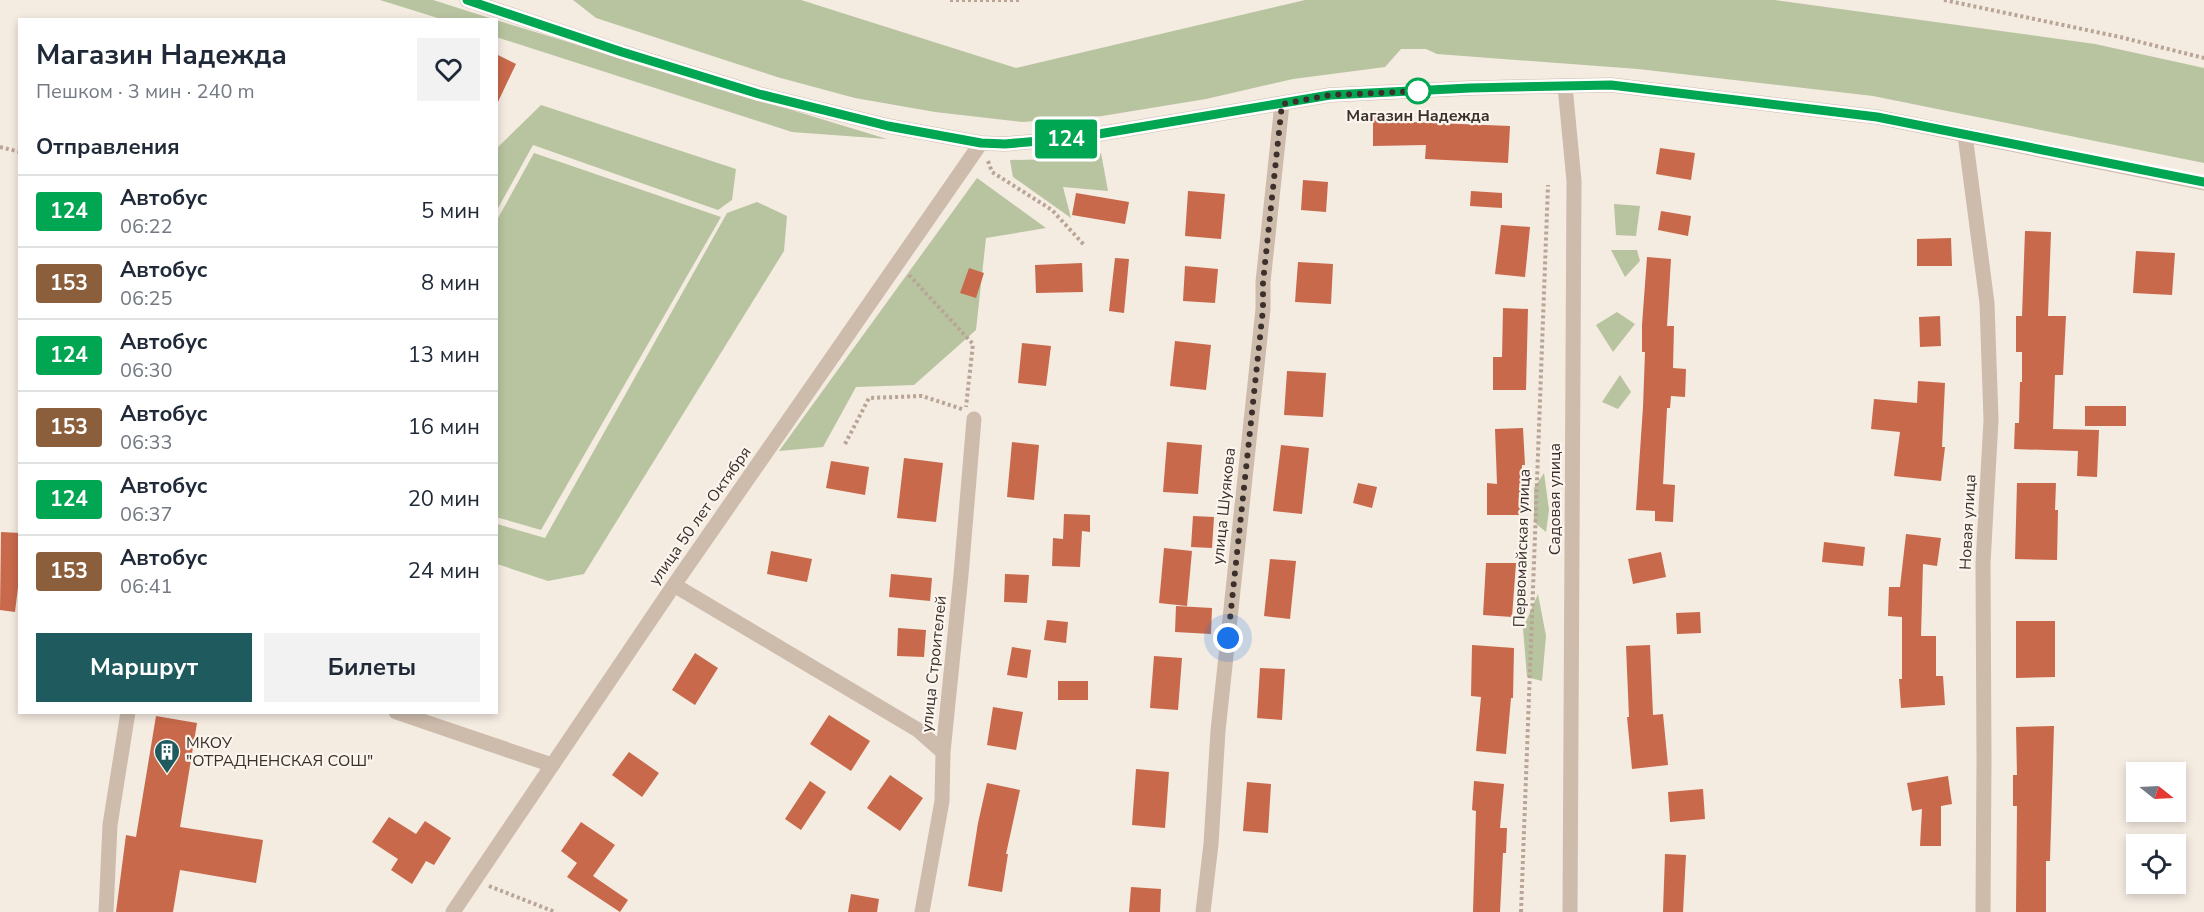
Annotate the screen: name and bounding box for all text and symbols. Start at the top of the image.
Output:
text: Магазин Надежда [36,36,287,74]
button: heart [417,38,480,101]
text: Пешком · 3 мин · 240 m [36,78,255,105]
marker: Магазин Надежда [1405,78,1431,104]
place label: Магазин Надежда [1346,105,1490,127]
line badge: 124 [1032,120,1100,158]
text: 124 [1047,125,1085,153]
text: Отправления [36,132,180,162]
text: Автобус [120,183,208,213]
text: 5 мин [421,196,480,226]
text: 124 [50,197,88,225]
text: 06:22 [120,213,173,240]
text: Автобус [120,255,208,285]
text: 8 мин [421,268,480,298]
text: 153 [50,269,88,297]
text: 06:25 [120,285,173,312]
text: Автобус [120,327,208,357]
text: 13 мин [408,340,480,370]
text: 124 [50,341,88,369]
text: 06:30 [120,357,173,384]
text: Автобус [120,399,208,429]
text: 16 мин [408,412,480,442]
text: 153 [50,413,88,441]
text: 06:33 [120,429,173,456]
street label: улица 50 лет Октября [644,442,756,590]
street label: Садовая улица [1544,443,1566,555]
street label: улица Шуякова [1207,446,1241,566]
street label: Первомайская улица [1508,468,1536,628]
text: Автобус [120,471,208,501]
street label: Новая улица [1955,474,1981,570]
text: 20 мин [408,484,480,514]
text: 124 [50,485,88,513]
text: 06:37 [120,501,173,528]
text: Автобус [120,543,208,573]
text: 24 мин [408,556,480,586]
text: 153 [50,557,88,585]
text: 06:41 [120,573,173,600]
street label: улица Строителей [916,595,952,733]
your location [1213,623,1243,653]
button: Маршрут [36,633,252,702]
button: Билеты [264,633,480,702]
place label: МКОУ "ОТРАДНЕНСКАЯ СОШ" [186,732,373,772]
building icon: МКОУ "ОТРАДНЕНСКАЯ СОШ" [152,737,182,775]
north arrow [2126,762,2186,822]
map controls [2126,762,2186,894]
button: locate [2126,834,2186,894]

